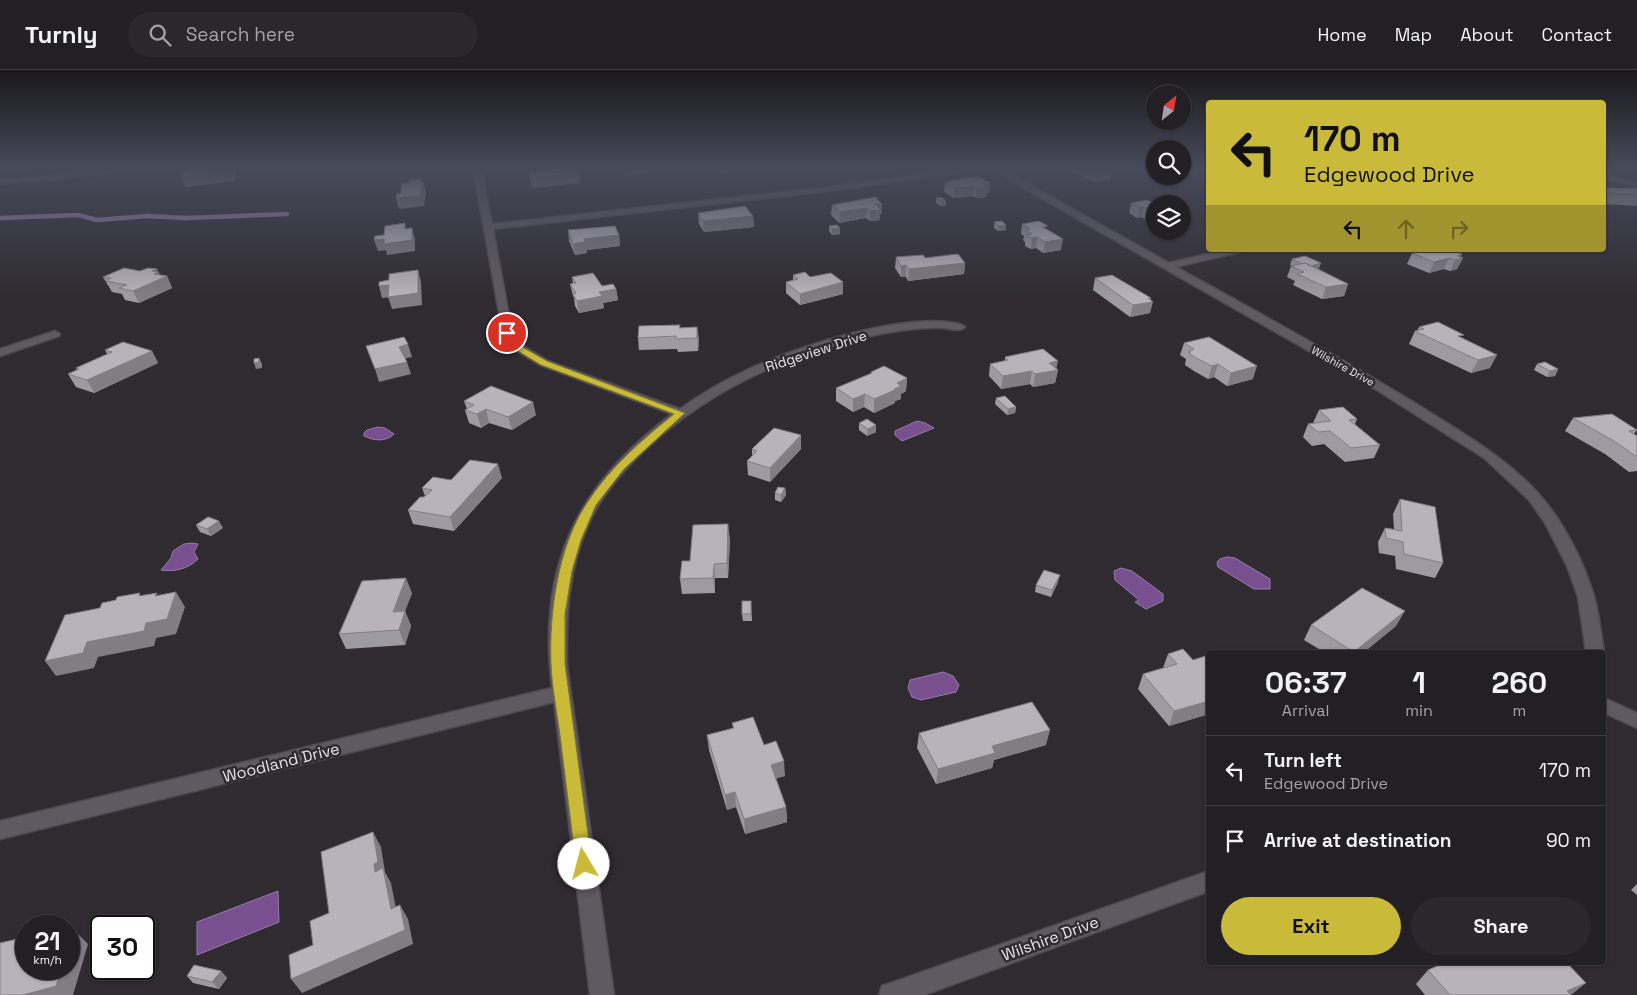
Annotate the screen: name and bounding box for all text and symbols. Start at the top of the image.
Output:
search box [128,12,478,57]
text: Turnly [25,19,98,50]
icon: search [146,21,174,49]
text: Search here [186,22,295,47]
text: Home [1318,23,1367,46]
text: Map [1395,23,1432,46]
text: About [1460,23,1514,46]
text: Contact [1542,23,1612,46]
north arrow [1146,85,1191,130]
map controls [1146,85,1191,240]
text: 170 m [1304,117,1401,161]
icon: left [1221,120,1286,185]
button: search [1146,140,1191,185]
text: Edgewood Drive [1304,160,1475,188]
button: layers [1146,195,1191,240]
icon: left [1339,215,1367,243]
icon: ahead [1392,215,1420,243]
icon: right [1445,215,1473,243]
pin [486,312,528,354]
icon: arrive [493,319,521,347]
street label: Ridgeview Drive [763,326,869,376]
street label: Wilshire Drive [1309,343,1377,389]
text: 06:37 [1265,663,1347,702]
text: 1 [1412,663,1426,702]
text: 260 [1491,663,1547,702]
text: Arrival [1282,700,1329,721]
text: min [1405,700,1433,721]
text: m [1512,700,1526,721]
street label: Woodland Drive [221,738,342,787]
text: Turn left [1264,748,1342,773]
icon: left [1221,757,1249,785]
text: 170 m [1539,758,1591,783]
text: Edgewood Drive [1264,773,1388,794]
icon: arrive [1221,827,1249,855]
text: Arrive at destination [1264,828,1452,853]
text: 90 m [1546,828,1591,853]
position arrow [557,837,609,889]
button: Exit [1221,897,1401,955]
button: Share [1411,897,1591,955]
street label: Wilshire Drive [999,911,1102,966]
speed limit sign: 30 [90,915,155,980]
text: 21 [34,925,61,957]
text: km/h [33,952,62,968]

